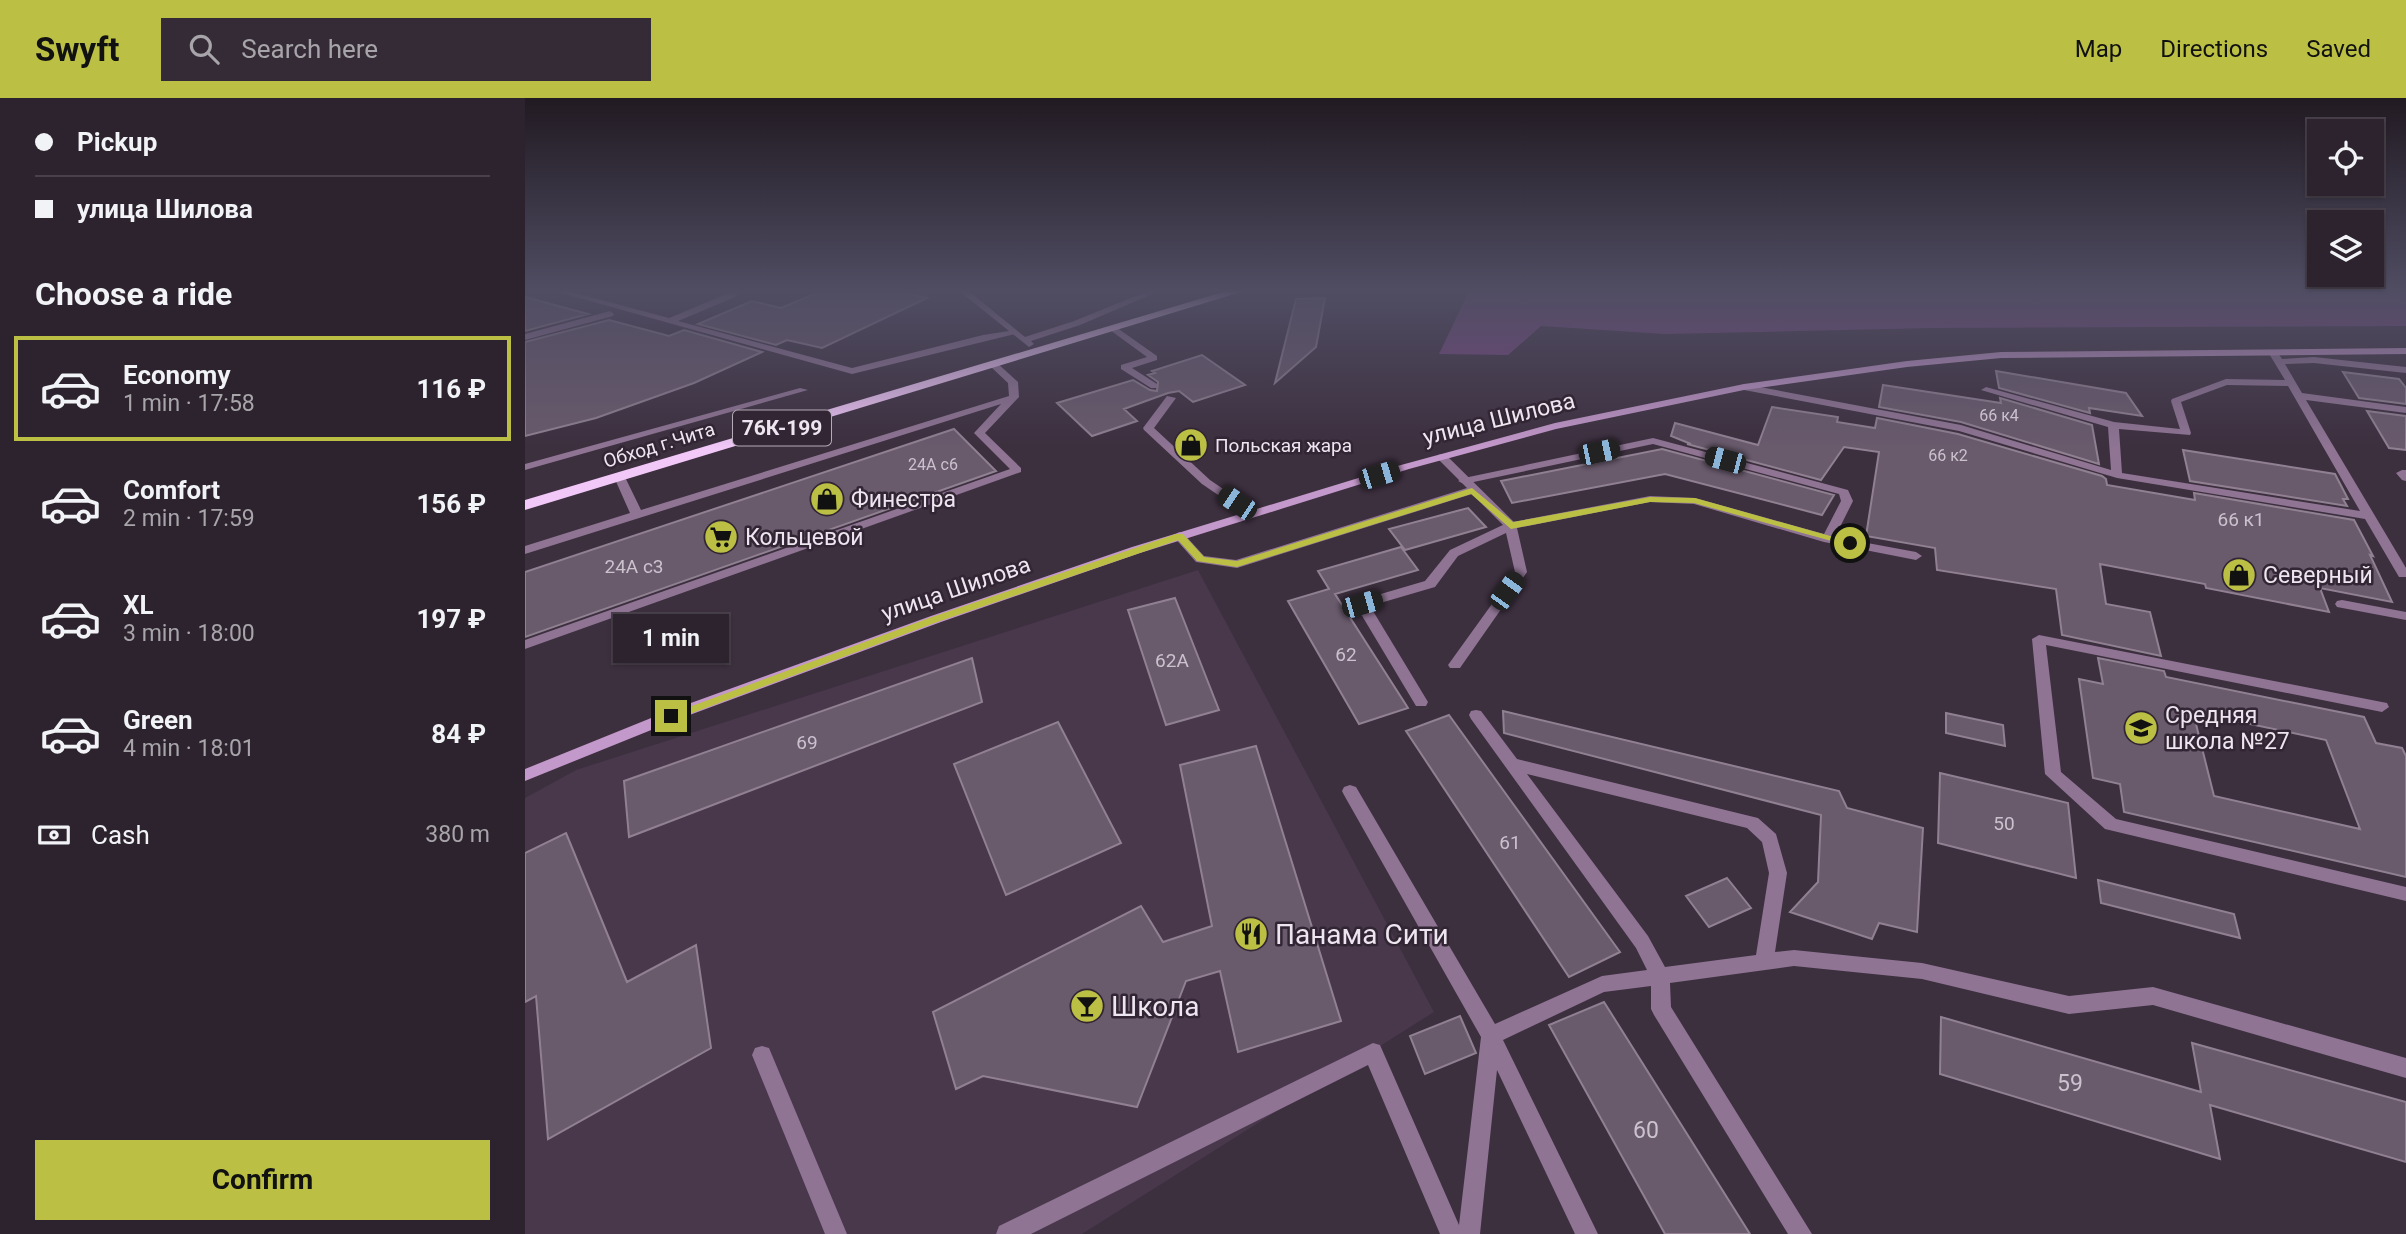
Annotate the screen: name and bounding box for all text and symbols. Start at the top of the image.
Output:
search box [161,18,651,81]
text: Swyft [35,30,119,69]
icon: search [185,30,223,68]
text: Search here [241,34,378,64]
text: Map [2075,35,2122,63]
text: Directions [2160,35,2268,63]
text: Saved [2306,35,2371,63]
map controls [2307,119,2384,287]
button: locate [2307,119,2384,196]
text: Pickup [77,127,157,157]
text: улица Шилова [77,194,253,224]
button: layers [2307,210,2384,287]
text: Choose a ride [35,275,232,313]
icon: car [39,357,102,420]
text: Economy [123,360,230,390]
text: 116 ₽ [416,374,486,404]
street label: улица Шилова [1420,387,1578,451]
text: 1 min · 17:58 [123,390,255,417]
house number: 66 к4 [1979,406,2019,425]
road number: 76К-199 [733,410,831,446]
street label: Обход г.Чита [601,417,717,473]
shop icon: Польская жара [1172,426,1210,464]
place label: Польская жара [1215,434,1352,457]
car [1577,437,1622,467]
car [1702,444,1749,476]
house number: 66 к2 [1928,446,1968,465]
house number: 24А с6 [908,455,958,474]
car [1356,459,1403,491]
icon: car [39,472,102,535]
text: Comfort [123,475,220,505]
shop icon: Финестра [808,480,846,518]
car [1214,483,1261,523]
place label: Финестра [851,486,956,513]
text: 156 ₽ [416,489,486,519]
text: 2 min · 17:59 [123,505,255,532]
house number: 66 к1 [2217,508,2265,531]
supermarket icon: Кольцевой [702,518,740,556]
place label: Кольцевой [745,524,864,551]
route start [1834,527,1866,559]
street label: улица Шилова [878,551,1034,627]
house number: 24А с3 [604,555,664,578]
shop icon: Северный [2220,556,2258,594]
place label: Северный [2263,562,2373,589]
car [1487,568,1528,614]
icon: car [39,587,102,650]
car [1339,588,1386,620]
text: XL [123,590,154,620]
text: 197 ₽ [416,604,486,634]
callout: 1 min [613,614,729,664]
text: 3 min · 18:00 [123,620,255,647]
text: 1 min [642,625,700,652]
house number: 62 [1335,643,1357,666]
house number: 62А [1155,649,1189,672]
route end [655,700,687,732]
icon: car [39,702,102,765]
place label: Средняя школа №27 [2165,702,2290,755]
text: Green [123,705,193,735]
school or university icon: Средняя школа №27 [2122,709,2160,747]
text: 84 ₽ [431,719,486,749]
house number: 69 [796,731,818,754]
text: 4 min · 18:01 [123,735,255,762]
house number: 50 [1993,812,2015,835]
icon: cash [35,816,73,854]
text: Cash [91,820,150,850]
text: 380 m [425,821,490,848]
house number: 61 [1499,831,1521,854]
restaurant icon: Панама Сити [1232,915,1270,953]
place label: Панама Сити [1275,918,1449,951]
bar icon: Школа [1068,987,1106,1025]
place label: Школа [1111,990,1199,1023]
house number: 59 [2057,1070,2083,1097]
house number: 60 [1633,1117,1659,1144]
button: Confirm [35,1140,490,1220]

